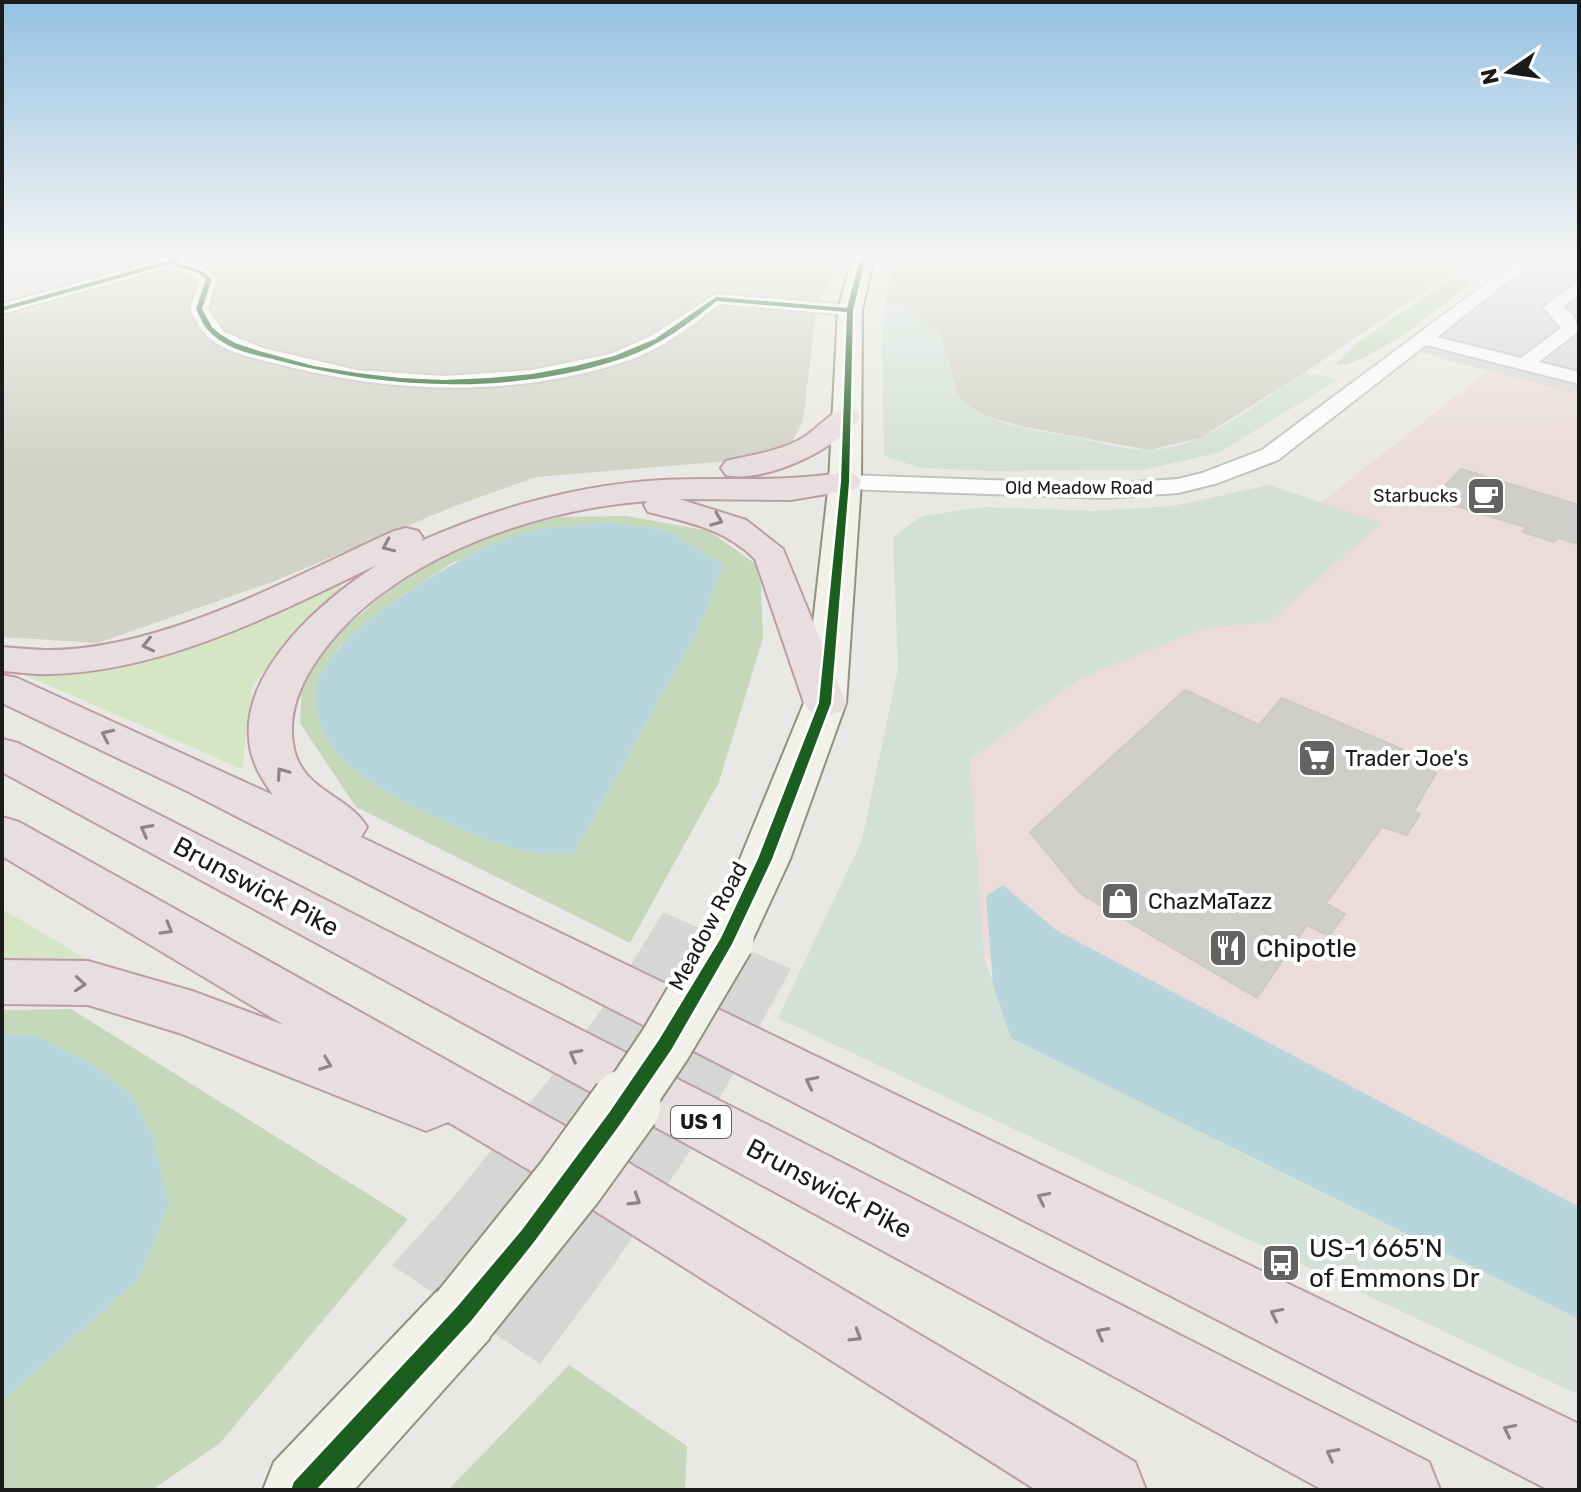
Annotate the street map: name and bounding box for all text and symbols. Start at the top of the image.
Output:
north arrow [1469,32,1549,112]
text: N [1475,66,1505,87]
cafe icon: Starbucks [1465,475,1507,517]
street label: Old Meadow Road [1005,477,1153,499]
place label: Starbucks [1373,485,1458,507]
one-way arrow [709,511,723,527]
one-way arrow [382,536,397,552]
one-way arrow [142,636,156,653]
one-way arrow [101,729,115,745]
supermarket icon: Trader Joe's [1296,737,1338,779]
place label: Trader Joe's [1345,745,1469,772]
one-way arrow [277,767,292,781]
one-way arrow [140,824,155,839]
street label: Brunswick Pike [168,830,344,944]
street label: Meadow Road [663,857,753,995]
shop icon: ChazMaTazz [1099,880,1141,922]
place label: ChazMaTazz [1148,888,1272,915]
one-way arrow [158,919,173,935]
restaurant icon: Chipotle [1207,927,1249,969]
place label: Chipotle [1256,933,1357,964]
one-way arrow [74,975,87,992]
one-way arrow [568,1050,583,1065]
one-way arrow [318,1054,332,1071]
one-way arrow [804,1077,819,1092]
road number: US 1 [671,1106,731,1138]
street label: Brunswick Pike [741,1132,917,1246]
one-way arrow [626,1191,641,1206]
one-way arrow [1037,1192,1052,1208]
place label: US-1 665'N of Emmons Dr [1309,1233,1480,1294]
bus stop icon: US-1 665'N of Emmons Dr [1260,1242,1302,1284]
one-way arrow [1270,1308,1285,1324]
one-way arrow [848,1327,862,1342]
one-way arrow [1096,1327,1111,1342]
one-way arrow [1502,1424,1517,1440]
one-way arrow [1326,1448,1341,1463]

